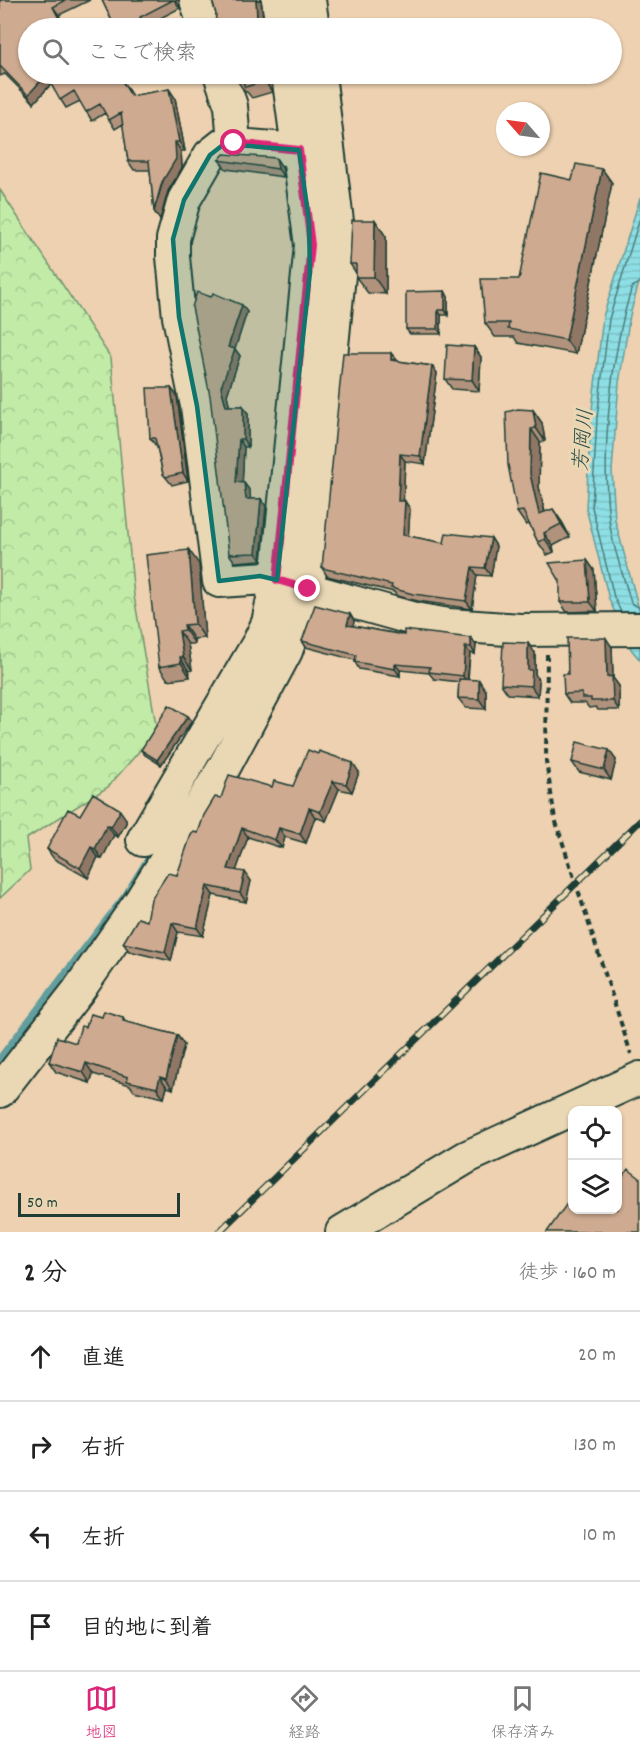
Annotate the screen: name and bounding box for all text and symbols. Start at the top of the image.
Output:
search box [18,18,622,84]
icon: search [39,35,72,68]
text: ここで検索 [87,39,197,70]
north arrow [496,102,550,156]
route start [220,129,246,155]
water label: 芳岡川 [567,407,603,473]
route end [294,575,320,601]
map controls [568,1106,622,1214]
button: locate [568,1106,622,1160]
button: layers [568,1160,622,1214]
scale bar [18,1190,180,1218]
text: 50 m [27,1192,58,1215]
text: 2 分 [24,1256,67,1293]
text: 徒歩 · 160 m [519,1260,616,1288]
icon: ahead [24,1340,57,1373]
text: 20 m [578,1342,616,1370]
text: 直進 [81,1344,125,1375]
icon: right [24,1430,57,1463]
text: 130 m [574,1432,616,1460]
text: 右折 [81,1434,125,1465]
icon: left [24,1520,57,1553]
text: 10 m [582,1522,616,1550]
text: 左折 [81,1524,125,1555]
icon: arrive [24,1610,57,1643]
text: 目的地に到着 [81,1614,213,1645]
tab: 地図 [85,1682,118,1745]
tab: 経路 [288,1682,321,1745]
tab: 保存済み [491,1682,555,1745]

